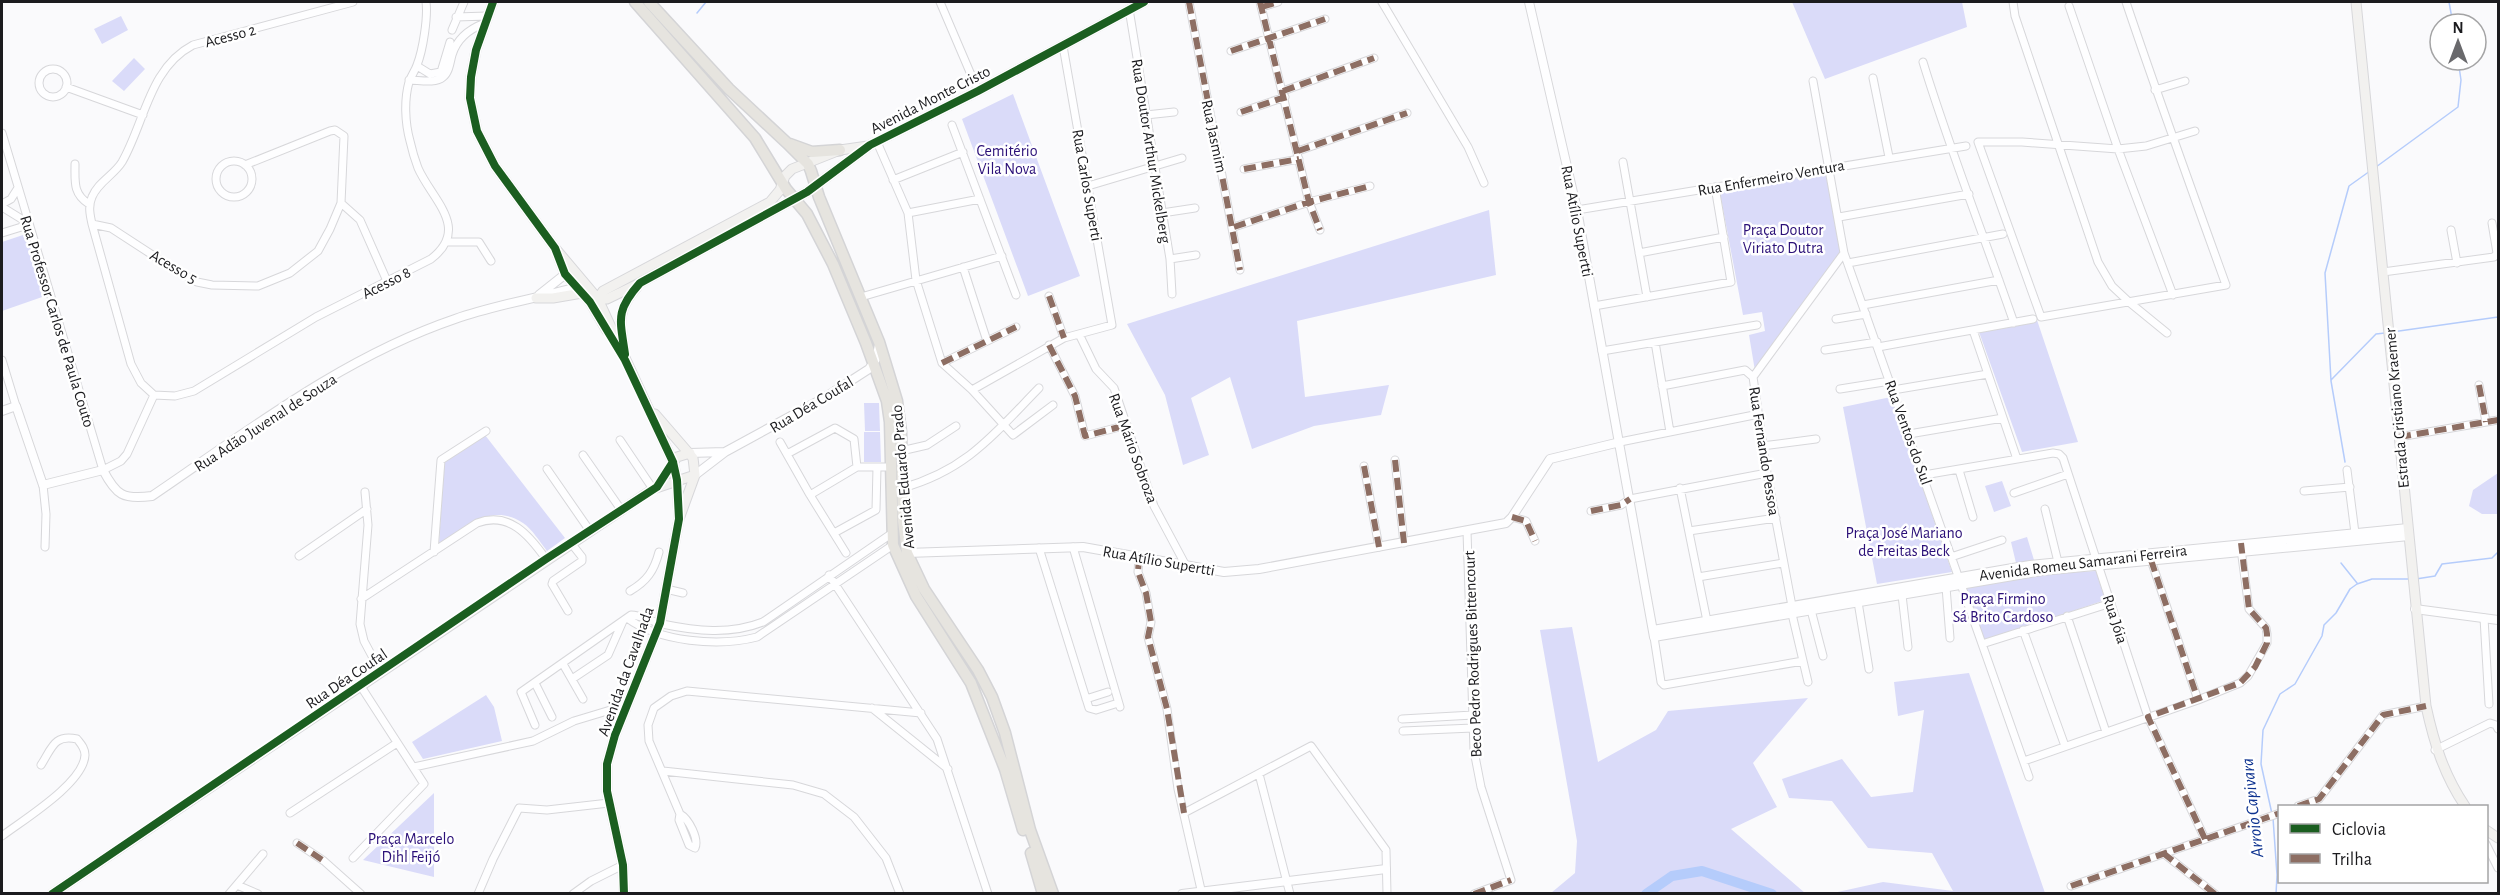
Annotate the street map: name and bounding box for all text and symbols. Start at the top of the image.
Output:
north arrow [2428,12,2488,72]
text: N [2452,20,2464,36]
street label: Acesso 2 [203,21,258,50]
street label: Rua Doutor Arthur Mickelberg [1129,58,1174,245]
street label: Avenida Monte Cristo [868,63,993,137]
street label: Rua Jasmim [1198,98,1230,174]
street label: Rua Carlos Superti [1069,128,1105,242]
park label: Cemitério Vila Nova [976,143,1038,177]
street label: Rua Enfermeiro Ventura [1697,157,1846,199]
street label: Rua Atílio Supertti [1558,164,1596,278]
street label: Rua Professor Carlos de Paula Couto [17,214,97,429]
park label: Praça Doutor Viriato Dutra [1743,222,1824,256]
street label: Acesso 5 [147,247,200,287]
street label: Acesso 8 [359,264,413,302]
street label: Estrada Cristiano Kraemer [2382,326,2412,489]
street label: Rua Adão Juvenal de Souza [191,371,340,475]
street label: Rua Déa Coufal [767,374,856,436]
street label: Rua Ventos do Sul [1882,378,1934,487]
street label: Rua Fernando Pessoa [1746,386,1782,517]
street label: Rua Mário Sobroza [1106,391,1160,506]
street label: Avenida Eduardo Prado [889,404,917,550]
park label: Praça José Mariano de Freitas Beck [1845,525,1963,559]
street label: Avenida Romeu Samarani Ferreira [1978,542,2188,584]
street label: Rua Atílio Supertti [1102,543,1216,579]
street label: Beco Pedro Rodrigues Bittencourt [1461,550,1485,758]
park label: Praça Firmino Sá Brito Cardoso [1953,591,2054,625]
street label: Rua Jóia [2100,593,2130,646]
street label: Avenida da Cavalhada [595,605,657,738]
street label: Rua Déa Coufal [303,646,390,712]
water label: Arroio Capivara [2239,757,2267,860]
legend [2278,805,2488,883]
text: Ciclovia [2332,821,2386,839]
park label: Praça Marcelo Dihl Feijó [368,831,454,866]
text: Trilha [2332,851,2372,869]

